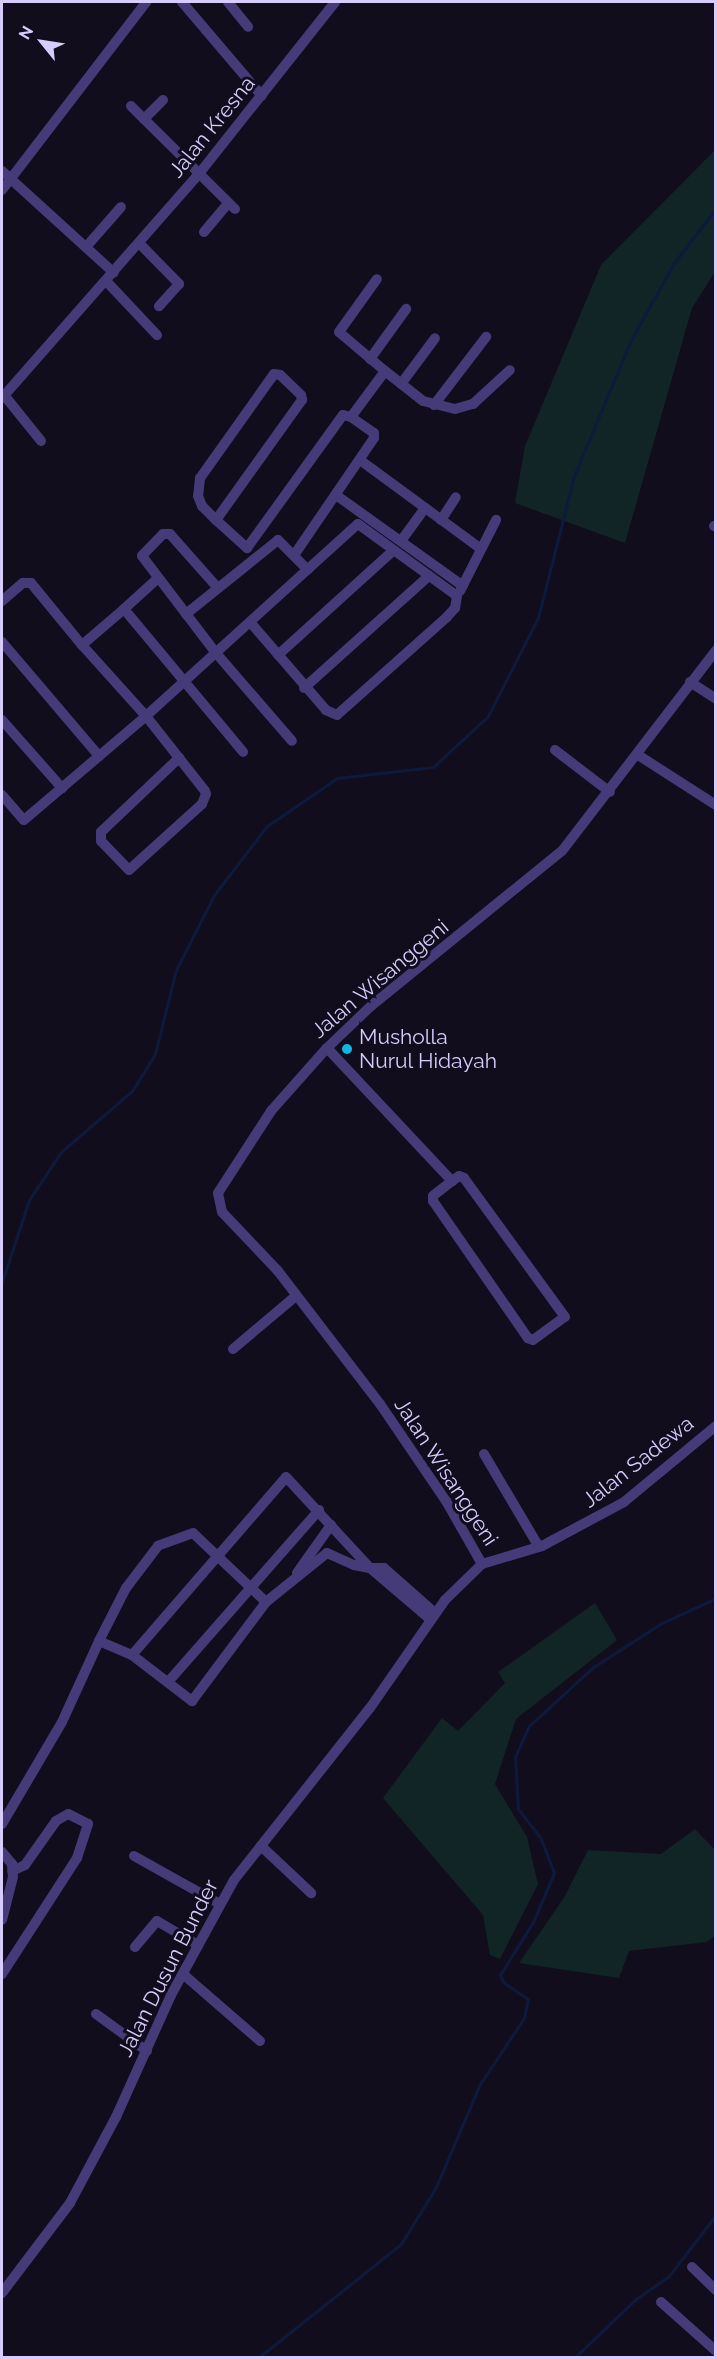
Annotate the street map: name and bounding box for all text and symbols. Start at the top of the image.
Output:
north arrow [12,12,72,72]
text: N [15,23,37,43]
street label: Jalan Kresna [164,71,260,183]
street label: Jalan Wisanggeni [306,914,454,1044]
place label: Musholla Nurul Hidayah [359,1024,498,1074]
marker: Musholla Nurul Hidayah [340,1042,354,1056]
street label: Jalan Wisanggeni [389,1393,503,1551]
street label: Jalan Sadewa [578,1411,698,1513]
street label: Jalan Dusun Bunder [112,1875,224,2061]

